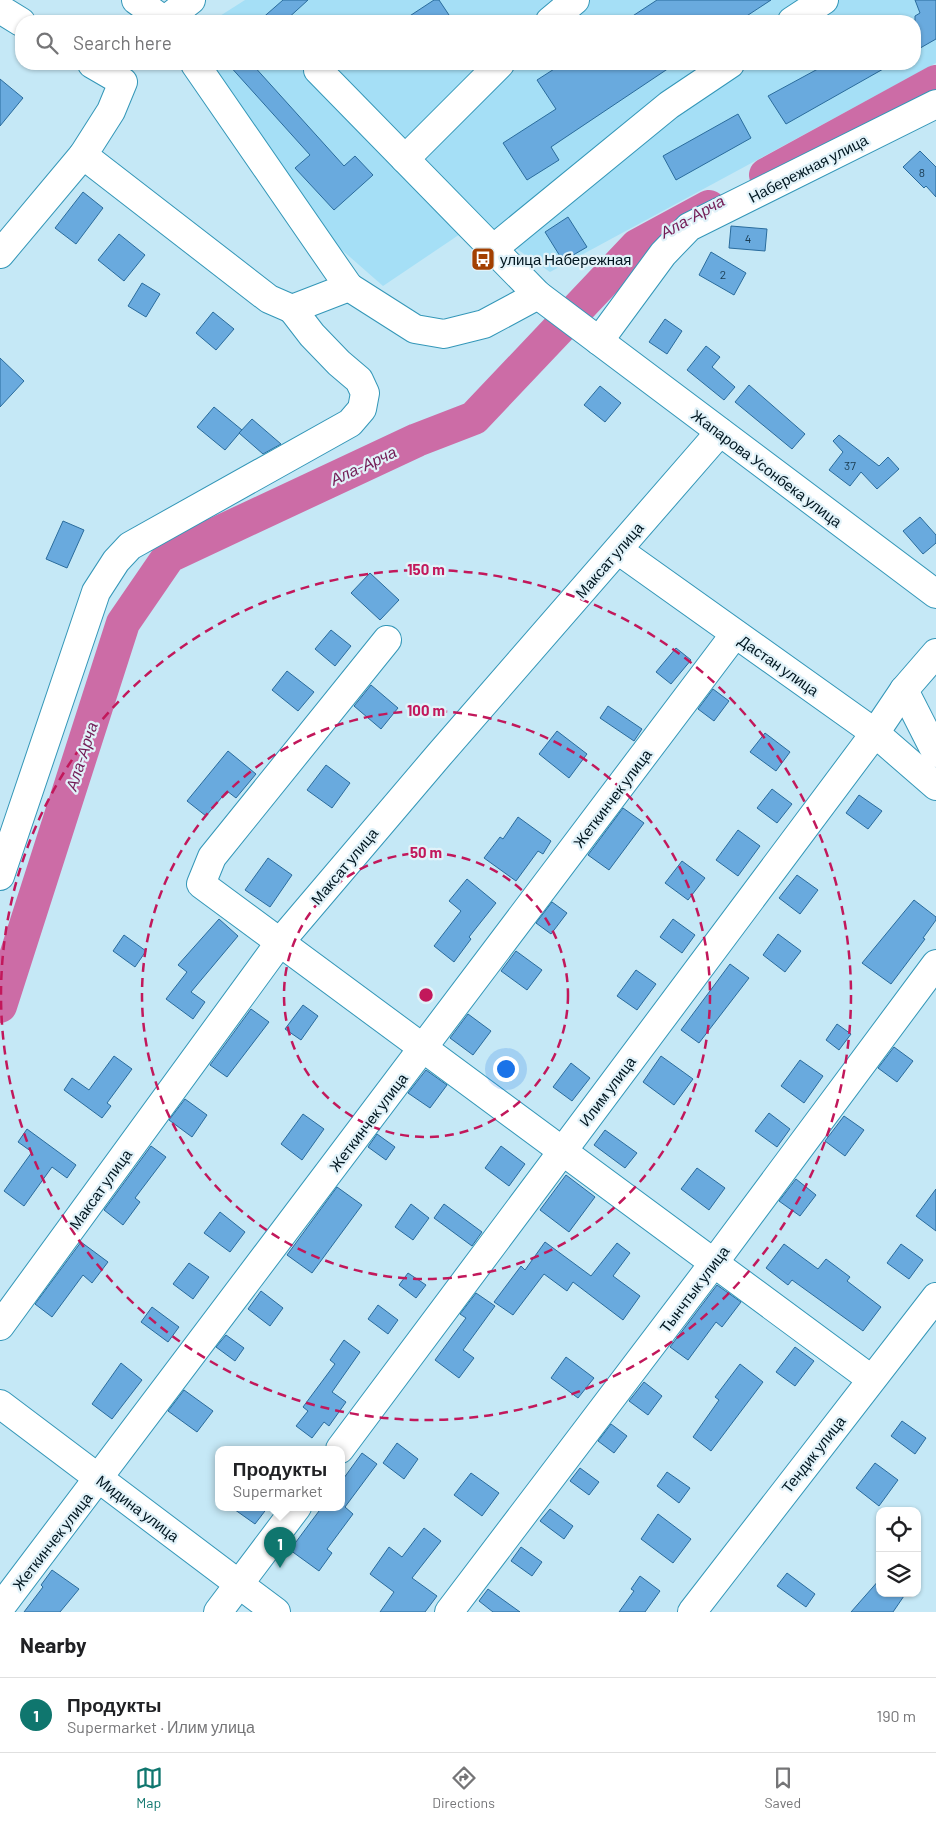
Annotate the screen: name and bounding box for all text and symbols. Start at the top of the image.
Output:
search box [15,15,921,70]
icon: search [33,29,61,57]
text: Search here [73,31,172,54]
street label: Набережная улица [745,130,871,206]
house number: 8 [919,165,925,179]
water label: Ала-Арча [656,190,728,242]
house number: 4 [745,231,751,245]
bus stop icon: улица Набережная [470,246,496,272]
place label: улица Набережная [500,250,631,268]
house number: 2 [720,267,726,281]
street label: Жапарова Усонбека улица [688,406,846,531]
water label: Ала-Арча [326,441,399,489]
house number: 37 [844,458,856,472]
street label: Максат улица [571,518,647,602]
text: 150 m [407,560,445,578]
street label: Дастан улица [736,631,823,700]
text: 100 m [407,701,445,719]
water label: Ала-Арча [61,719,101,794]
street label: Жеткинчек улица [569,745,655,851]
street label: Максат улица [307,824,382,908]
text: 50 m [410,843,442,861]
centre of rings [417,986,435,1004]
street label: Илим улица [575,1052,639,1129]
your location [493,1056,519,1082]
street label: Жеткинчек улица [325,1069,411,1175]
street label: Максат улица [65,1145,135,1232]
street label: Тынчтык улица [656,1242,733,1336]
street label: Тендик улица [777,1411,849,1496]
popup [215,1446,345,1511]
text: Продукты [233,1457,327,1480]
street label: Мидина улица [93,1471,183,1545]
text: Supermarket [233,1481,323,1500]
street label: Жеткинчек улица [8,1488,96,1593]
map controls [876,1507,921,1597]
button: locate [876,1507,921,1552]
pin: 1 [264,1527,296,1568]
button: layers [876,1552,921,1597]
text: Nearby [20,1632,86,1657]
text: Продукты [67,1693,162,1716]
text: 1 [33,1706,39,1725]
text: 190 m [877,1706,916,1725]
text: Supermarket · Илим улица [67,1717,255,1736]
tab: Map [135,1764,163,1811]
tab: Directions [432,1764,495,1811]
tab: Saved [764,1764,801,1811]

